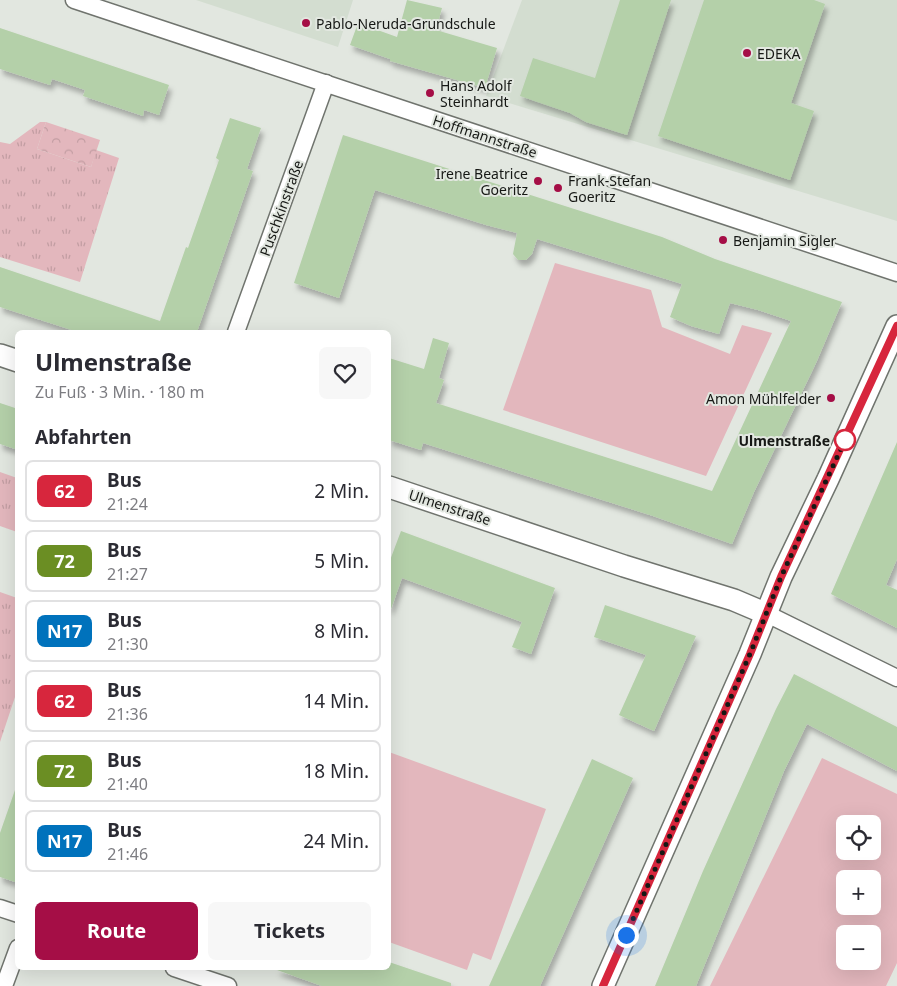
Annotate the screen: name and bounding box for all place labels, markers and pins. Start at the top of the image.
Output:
place label: Pablo-Neruda-Grundschule [316,14,496,33]
marker: Pablo-Neruda-Grundschule [300,17,312,29]
place label: EDEKA [757,44,800,63]
marker: EDEKA [741,47,753,59]
place label: Hans Adolf Steinhardt [440,76,513,111]
marker: Hans Adolf Steinhardt [424,87,436,99]
place label: Irene Beatrice Goeritz [436,164,528,199]
place label: Frank-Stefan Goeritz [568,171,651,206]
marker: Irene Beatrice Goeritz [532,175,544,187]
marker: Frank-Stefan Goeritz [552,182,564,194]
place label: Benjamin Sigler [733,231,837,250]
marker: Benjamin Sigler [717,234,729,246]
place label: Amon Mühlfelder [706,389,821,408]
marker: Amon Mühlfelder [825,392,837,404]
marker: Ulmenstraße [834,429,856,451]
place label: Ulmenstraße [738,431,830,450]

